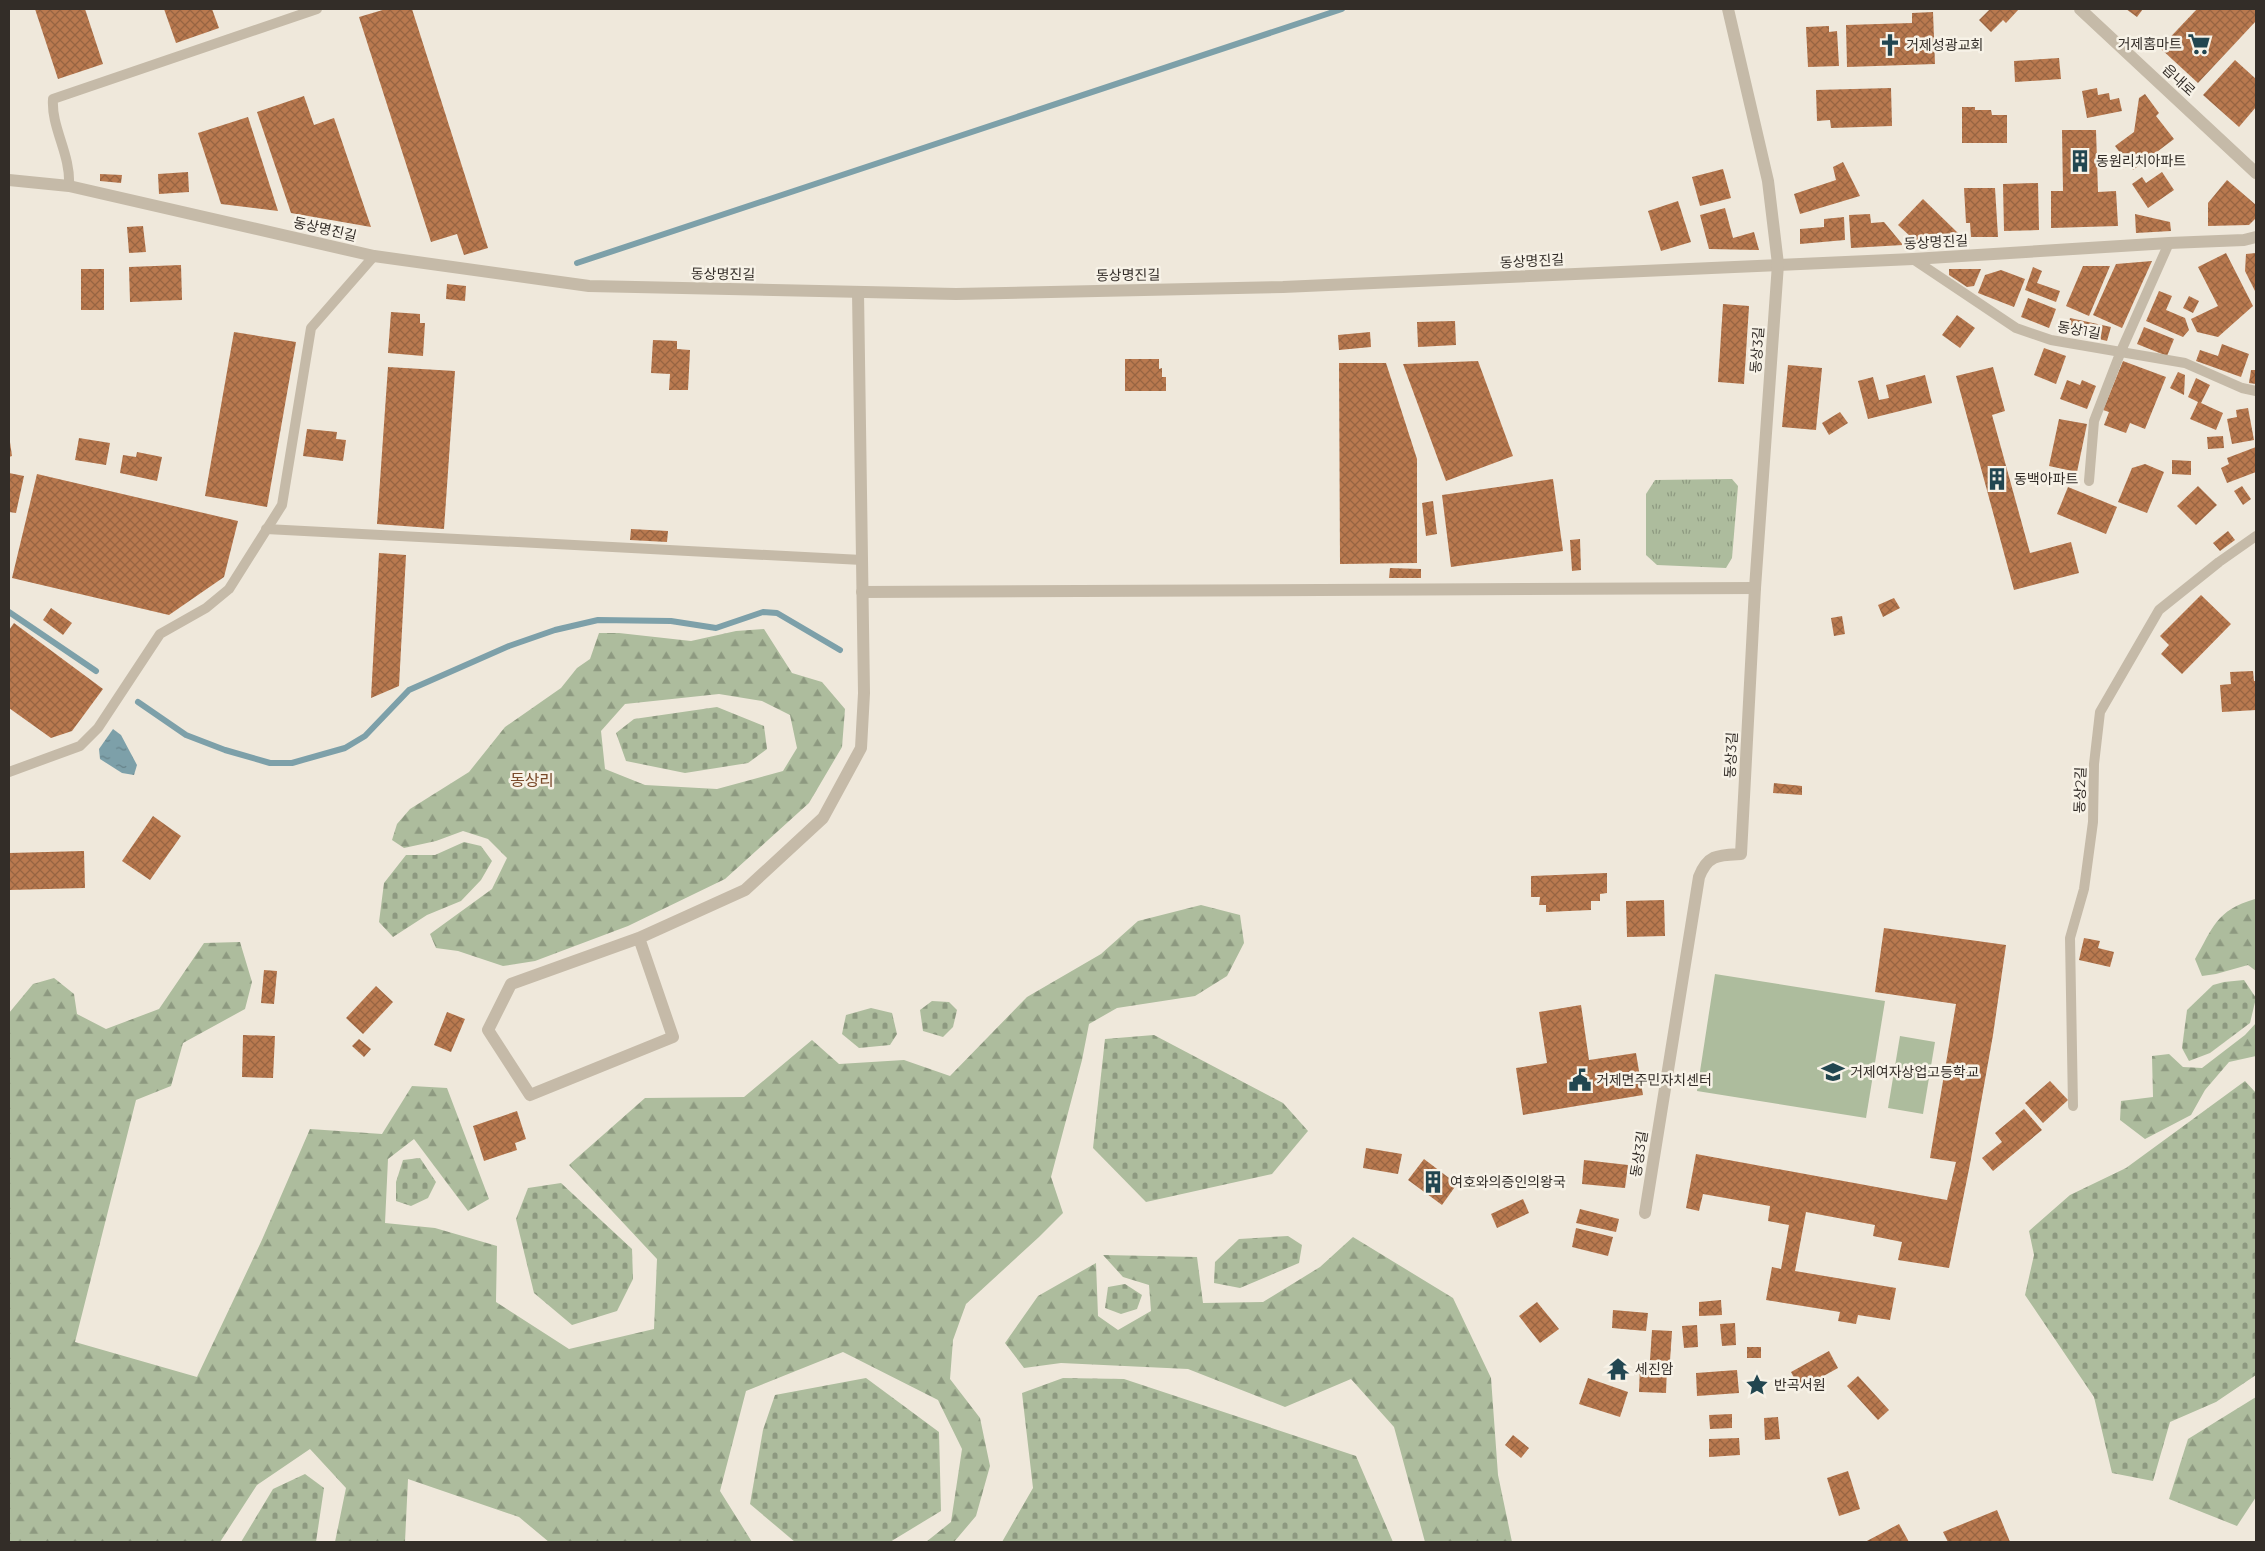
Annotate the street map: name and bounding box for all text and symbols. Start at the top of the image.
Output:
supermarket icon: 거제홈마트 [2186,31,2212,57]
church icon: 거제성광교회 [1877,32,1903,58]
place label: 거제홈마트 [2118,35,2182,53]
place label: 거제성광교회 [1906,36,1983,54]
street label: 읍내로 [2159,60,2199,100]
building icon: 동원리치아파트 [2067,148,2093,174]
place label: 동원리치아파트 [2096,152,2186,170]
street label: 동상명진길 [292,213,358,245]
street label: 동상명진길 [1903,231,1969,253]
street label: 동상명진길 [1499,250,1565,272]
street label: 동상명진길 [691,264,755,284]
street label: 동상명진길 [1096,265,1160,285]
street label: 동상1길 [2056,317,2102,343]
street label: 동상3길 [1746,326,1768,374]
building icon: 동백아파트 [1984,466,2010,492]
place label: 동백아파트 [2014,470,2079,488]
street label: 동상3길 [1721,731,1741,779]
street label: 동상2길 [2070,766,2090,814]
district label: 동상리 [510,771,554,790]
school or university icon: 거제여자상업고등학교 [1820,1059,1846,1085]
place label: 거제여자상업고등학교 [1850,1063,1979,1081]
public building icon: 거제면주민자치센터 [1567,1067,1593,1093]
place label: 거제면주민자치센터 [1596,1071,1712,1089]
street label: 동상3길 [1626,1130,1652,1178]
building icon: 여호와의증인의왕국 [1420,1169,1446,1195]
place label: 여호와의증인의왕국 [1450,1173,1566,1191]
temple icon: 세진암 [1605,1356,1631,1382]
place label: 세진암 [1635,1360,1674,1378]
place icon: 반곡서원 [1744,1372,1770,1398]
place label: 반곡서원 [1774,1376,1826,1394]

